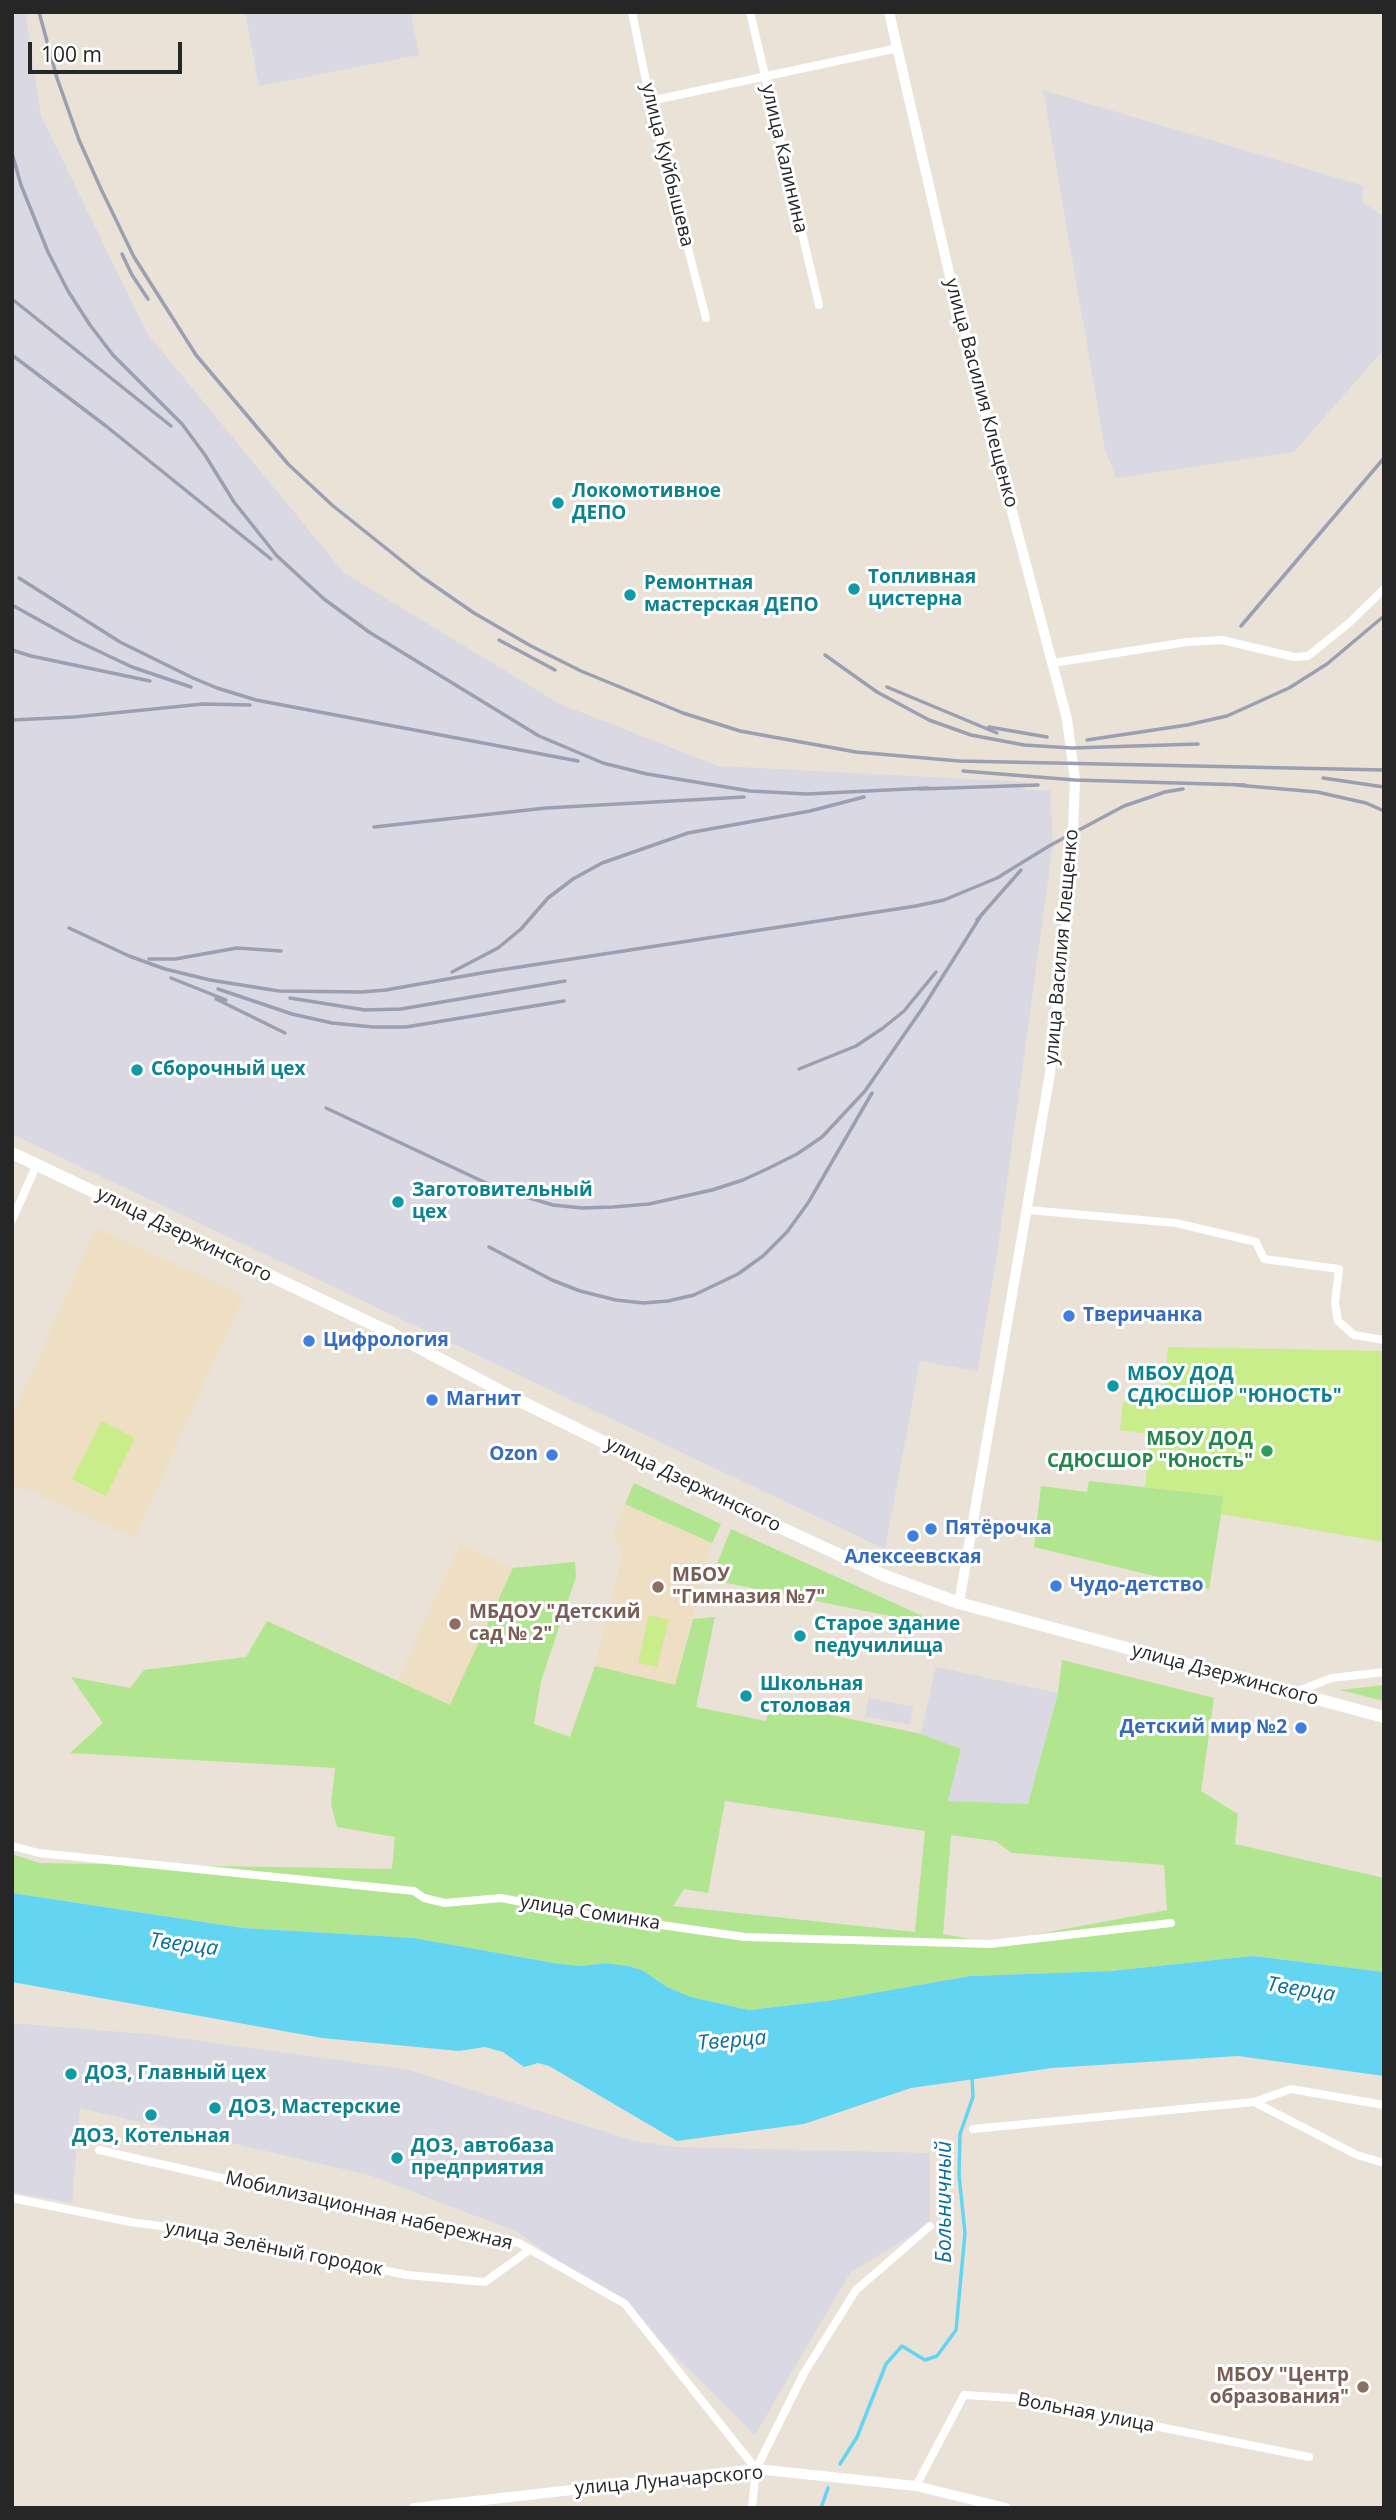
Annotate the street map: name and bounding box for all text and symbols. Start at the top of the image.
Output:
scale bar [32,28,186,72]
text: 100 m [41,40,102,68]
street label: улица Куйбышева [636,81,698,249]
street label: улица Калинина [756,83,812,235]
street label: улица Василия Клещенко [939,276,1023,510]
place label: Локомотивное ДЕПО [572,481,721,525]
marker: Локомотивное ДЕПО [550,495,566,511]
place label: Топливная цистерна [868,567,976,611]
place label: Ремонтная мастерская ДЕПО [644,573,819,617]
marker: Топливная цистерна [846,581,862,597]
marker: Ремонтная мастерская ДЕПО [622,587,638,603]
street label: улица Василия Клещенко [1040,828,1084,1066]
place label: Сборочный цех [151,1059,306,1081]
marker: Сборочный цех [129,1062,145,1078]
place label: Заготовительный цех [412,1180,593,1224]
street label: улица Дзержинского [93,1183,275,1287]
marker: Заготовительный цех [390,1194,406,1210]
place label: Тверичанка [1083,1305,1203,1327]
marker: Тверичанка [1061,1308,1077,1324]
place label: Цифрология [323,1330,449,1352]
marker: Цифрология [301,1333,317,1349]
place label: МБОУ ДОД СДЮСШОР "ЮНОСТЬ" [1127,1364,1342,1408]
marker: МБОУ ДОД СДЮСШОР "ЮНОСТЬ" [1105,1378,1121,1394]
place label: Магнит [446,1389,521,1411]
marker: Магнит [424,1392,440,1408]
place label: МБОУ ДОД СДЮСШОР "Юность" [1047,1429,1253,1473]
street label: улица Дзержинского [602,1433,784,1537]
marker: МБОУ ДОД СДЮСШОР "Юность" [1259,1443,1275,1459]
place label: Ozon [489,1444,538,1466]
marker: Ozon [544,1447,560,1463]
place label: Пятёрочка [945,1518,1052,1540]
marker: Пятёрочка [923,1521,939,1537]
marker: Алексеевская [905,1528,921,1544]
place label: Алексеевская [845,1547,981,1569]
place label: МБОУ "Гимназия №7" [672,1565,825,1609]
place label: Чудо-детство [1070,1575,1203,1597]
marker: Чудо-детство [1048,1578,1064,1594]
marker: МБОУ "Гимназия №7" [650,1579,666,1595]
place label: МБДОУ "Детский сад № 2" [469,1602,640,1646]
place label: Старое здание педучилища [814,1614,960,1658]
marker: МБДОУ "Детский сад № 2" [447,1616,463,1632]
marker: Старое здание педучилища [792,1628,808,1644]
street label: улица Дзержинского [1129,1639,1321,1711]
place label: Школьная столовая [760,1674,863,1718]
marker: Школьная столовая [738,1688,754,1704]
place label: Детский мир №2 [1120,1717,1287,1739]
marker: Детский мир №2 [1293,1720,1309,1736]
street label: улица Соминка [518,1891,662,1935]
water label: Тверца [148,1928,220,1962]
water label: Тверца [1265,1972,1337,2008]
water label: Тверца [697,2025,767,2057]
place label: ДОЗ, Главный цех [85,2063,266,2085]
marker: ДОЗ, Главный цех [63,2066,79,2082]
place label: ДОЗ, Мастерские [229,2097,401,2119]
marker: ДОЗ, Мастерские [207,2100,223,2116]
marker: ДОЗ, Котельная [143,2107,159,2123]
place label: ДОЗ, Котельная [72,2126,230,2148]
place label: ДОЗ, автобаза предприятия [411,2136,554,2180]
water label: Больничный [932,2141,958,2263]
marker: ДОЗ, автобаза предприятия [389,2150,405,2166]
street label: Мобилизационная набережная [223,2167,515,2255]
street label: улица Зелёный городок [163,2217,385,2281]
place label: МБОУ "Центр образования" [1210,2365,1349,2409]
marker: МБОУ "Центр образования" [1355,2379,1371,2395]
street label: Вольная улица [1016,2389,1156,2437]
street label: улица Луначарского [574,2461,764,2501]

